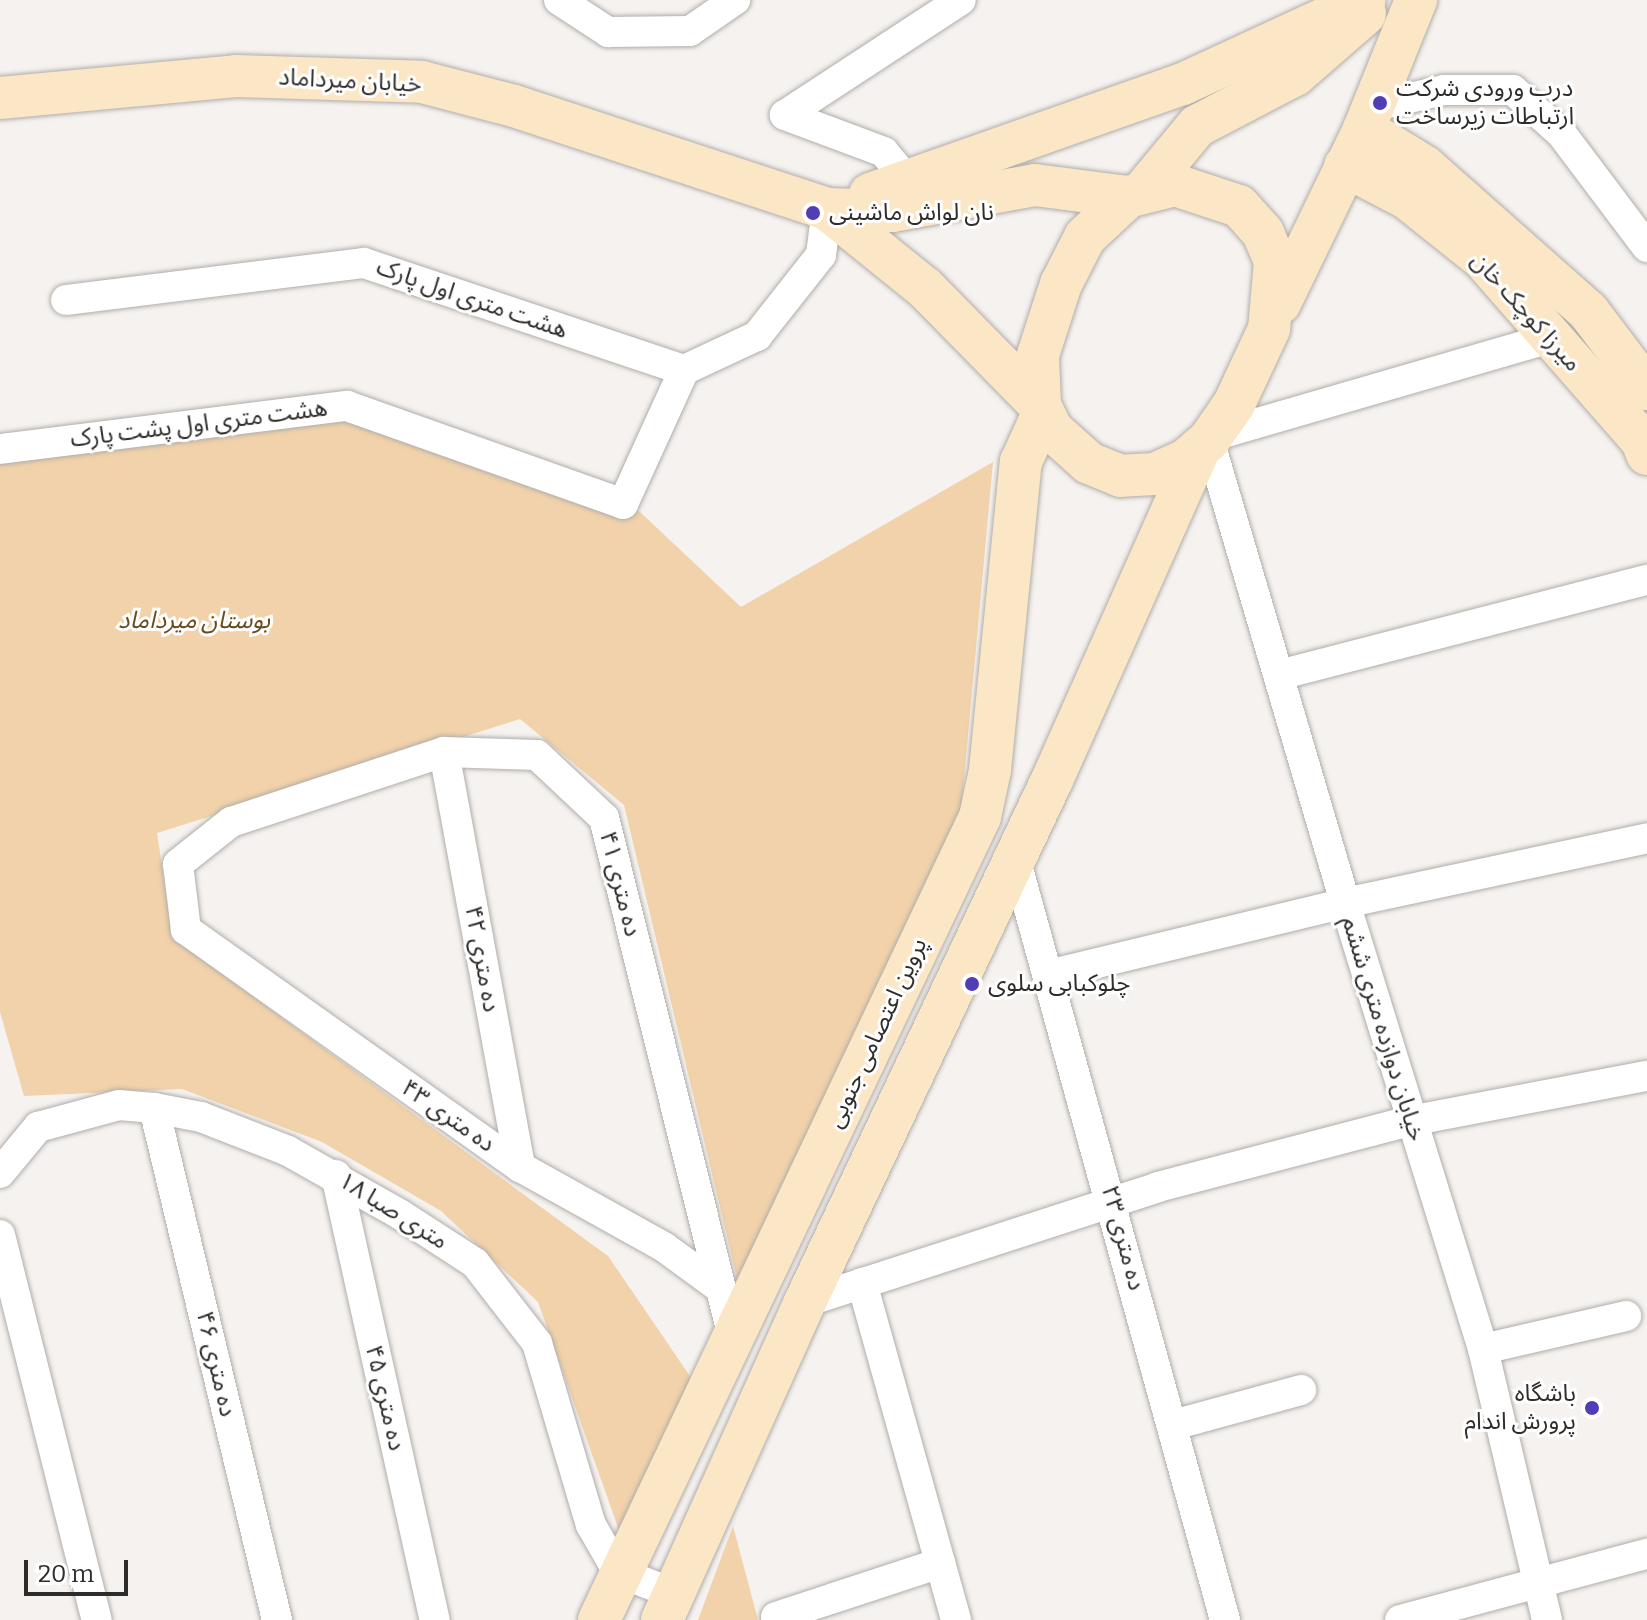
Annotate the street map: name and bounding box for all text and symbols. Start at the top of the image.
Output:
street label: خیابان میرداماد [278,63,422,99]
place label: درب ورودی شرکت ارتباطات زیرساخت [1396,75,1574,131]
marker: درب ورودی شرکت ارتباطات زیرساخت [1371,94,1389,112]
place label: نان لواش ماشینی [829,199,994,227]
marker: نان لواش ماشینی [804,204,822,222]
street label: میرزا کوچک خان [1465,246,1587,378]
street label: هشت متری اول پارک [373,253,571,345]
street label: هشت متری اول پشت پارک [69,394,329,454]
park label: بوستان میرداماد [118,607,270,635]
street label: ده متری ۴۱ [593,828,647,940]
street label: ده متری ۴۲ [458,904,506,1014]
street label: خیابان دوازده متری ششم [1335,913,1431,1145]
street label: پروین اعتصامی جنوبی [820,933,934,1133]
place label: چلوکبابی سلوی [988,970,1130,998]
marker: چلوکبابی سلوی [963,975,981,993]
street label: ده متری ۴۳ [396,1073,500,1159]
street label: متری صبا ۱۸ [333,1166,453,1256]
street label: ده متری ۲۳ [1095,1182,1151,1294]
street label: ده متری ۴۶ [190,1308,242,1420]
street label: ده متری ۴۵ [359,1342,411,1454]
place label: باشگاه پرورش اندام [1464,1380,1576,1436]
marker: باشگاه پرورش اندام [1583,1399,1601,1417]
scale bar [28,1544,132,1594]
text: 20 m [38,1560,94,1588]

